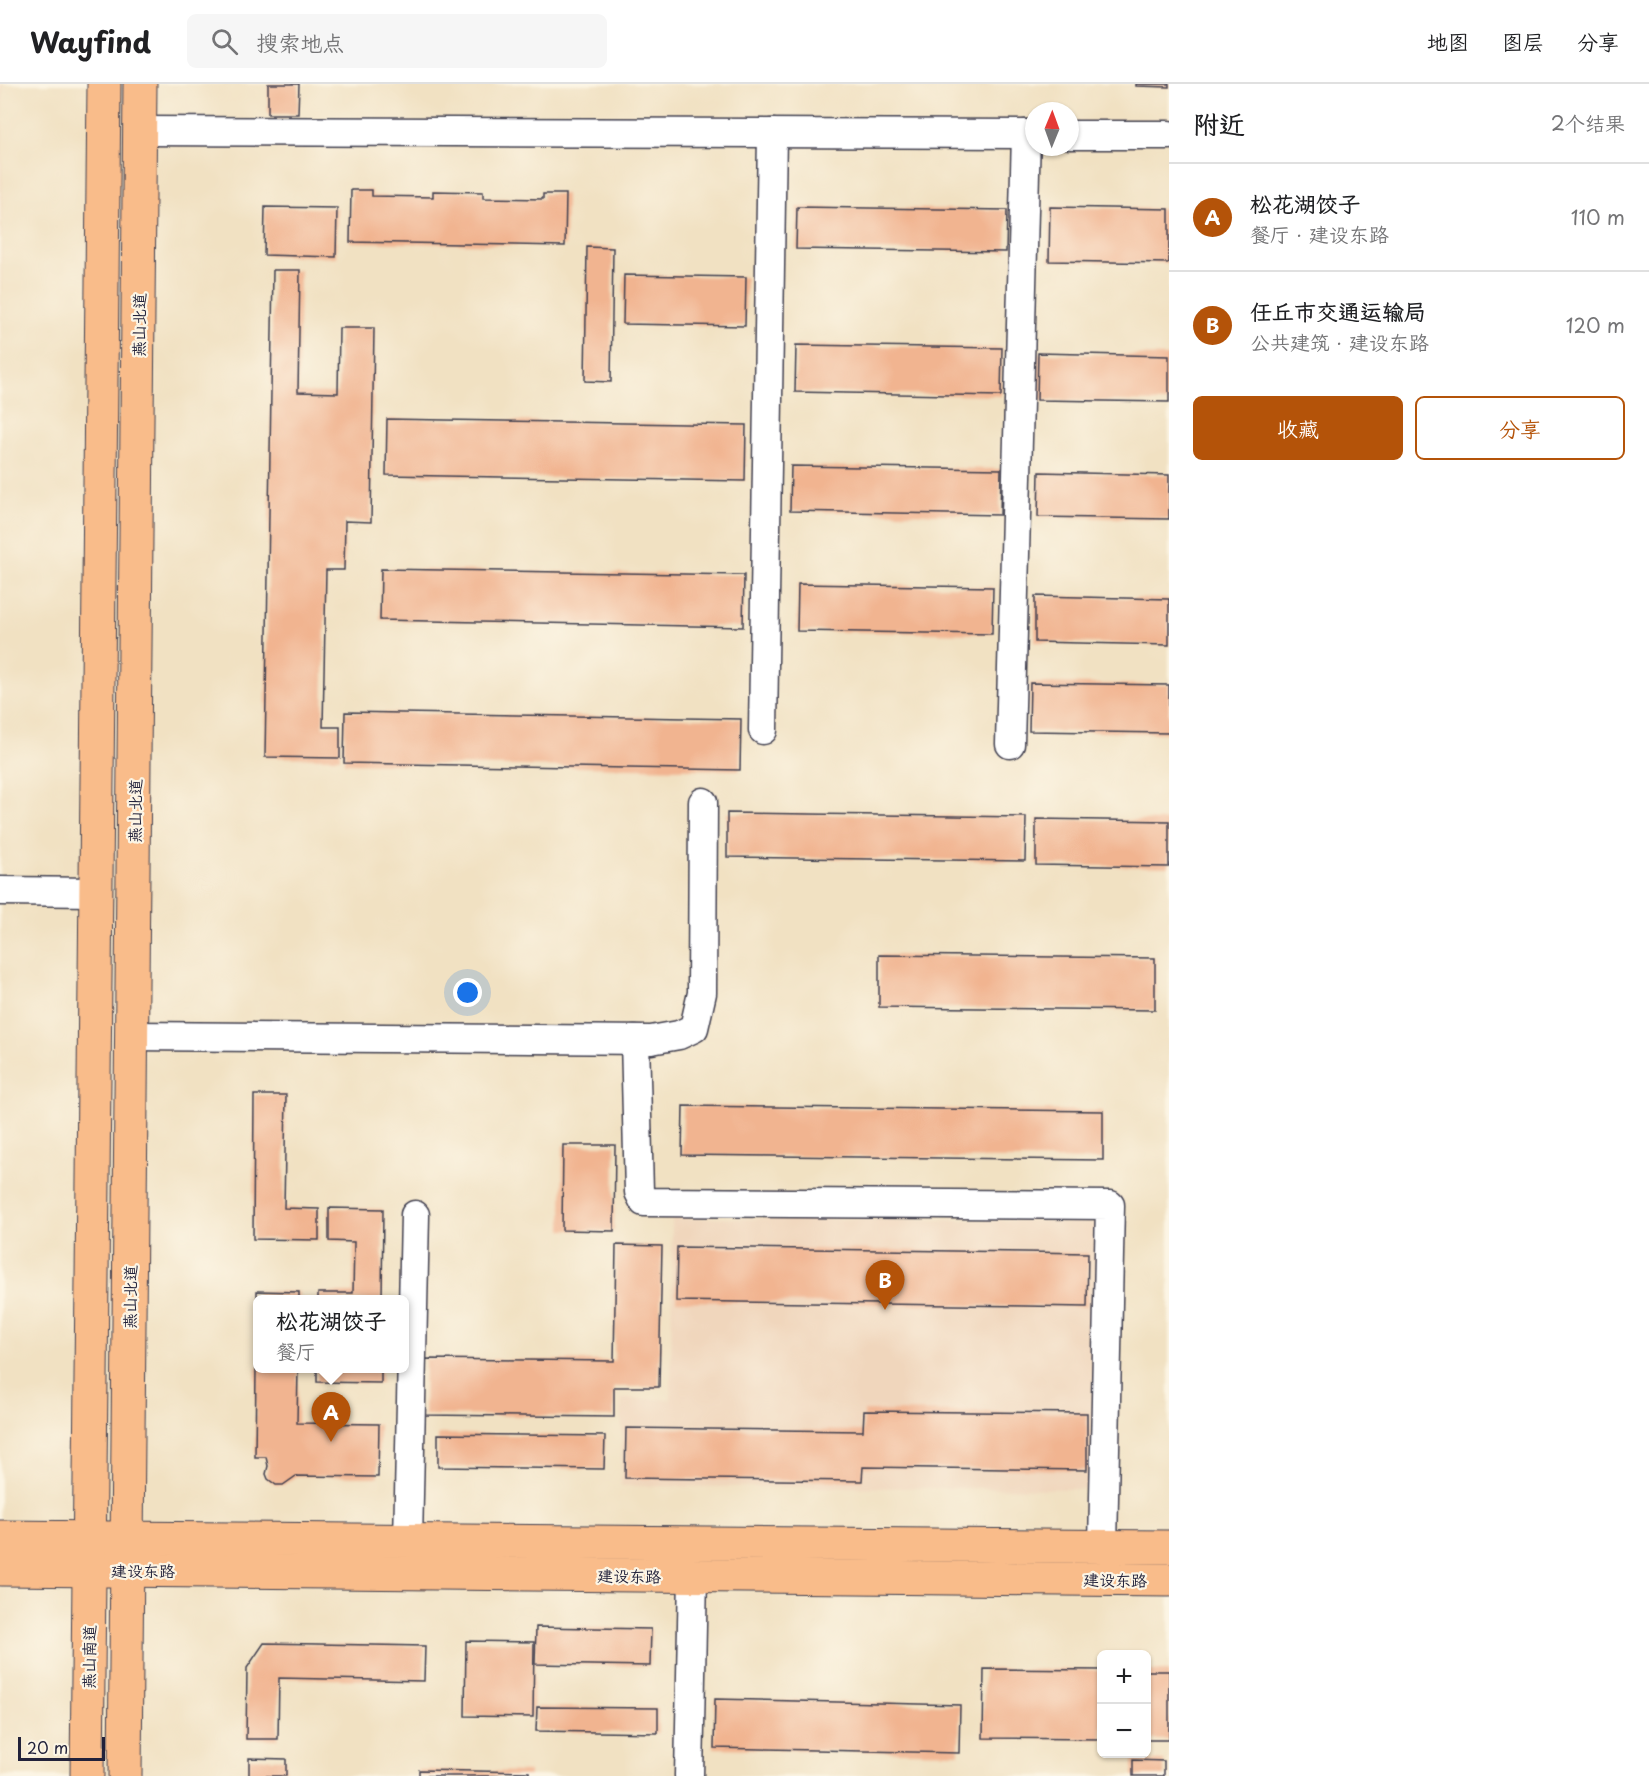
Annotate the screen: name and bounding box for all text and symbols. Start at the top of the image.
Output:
search box [187,14,607,68]
text: Wayfind [30,20,151,63]
icon: search [208,25,241,58]
text: 搜索地点 [256,25,344,58]
text: 地图 [1427,25,1469,57]
text: 图层 [1502,25,1544,57]
text: 分享 [1577,25,1619,57]
north arrow [1025,102,1079,156]
text: 附近 [1193,104,1245,143]
text: 2个结果 [1551,108,1625,138]
text: 松花湖饺子 [1250,186,1360,219]
text: A [1205,202,1220,232]
text: 110 m [1571,202,1625,232]
text: 餐厅 · 建设东路 [1250,219,1389,249]
street label: 燕山北道 [125,293,151,357]
text: 任丘市交通运输局 [1250,294,1426,327]
text: B [1206,310,1219,340]
text: 120 m [1566,310,1625,340]
text: 公共建筑 · 建设东路 [1250,327,1429,357]
button: 收藏 [1193,396,1403,460]
button: 分享 [1415,396,1625,460]
street label: 燕山北道 [121,779,147,843]
your location [453,978,482,1007]
pin: B [866,1260,904,1310]
street label: 燕山北道 [116,1265,142,1329]
popup [253,1295,409,1373]
text: 松花湖饺子 [276,1303,386,1336]
text: 餐厅 [276,1336,316,1366]
pin: A [312,1392,350,1442]
street label: 建设东路 [111,1558,175,1582]
street label: 建设东路 [597,1562,661,1588]
street label: 建设东路 [1083,1566,1147,1592]
street label: 燕山南道 [75,1625,101,1689]
map controls [1097,1650,1151,1758]
button: + [1097,1650,1151,1704]
button: − [1097,1704,1151,1758]
scale bar [18,1734,105,1762]
text: 20 m [27,1735,68,1759]

